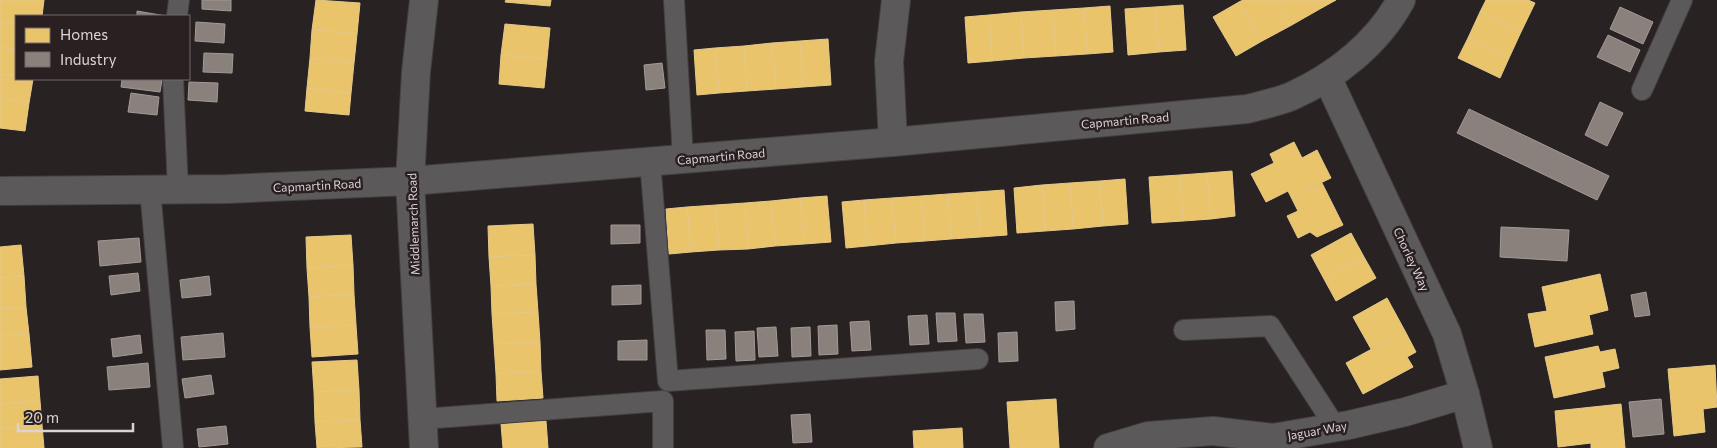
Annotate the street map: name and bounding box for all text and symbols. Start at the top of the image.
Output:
legend [15,15,190,80]
text: Homes [60,25,108,43]
text: Industry [60,50,117,68]
street label: Capmartin Road [1080,109,1170,131]
street label: Capmartin Road [676,145,766,167]
street label: Middlemarch Road [404,173,422,275]
street label: Capmartin Road [273,176,362,194]
street label: Chorley Way [1391,225,1433,293]
scale bar [18,400,132,432]
text: 20 m [25,408,59,426]
street label: Jaguar Way [1286,418,1348,443]

